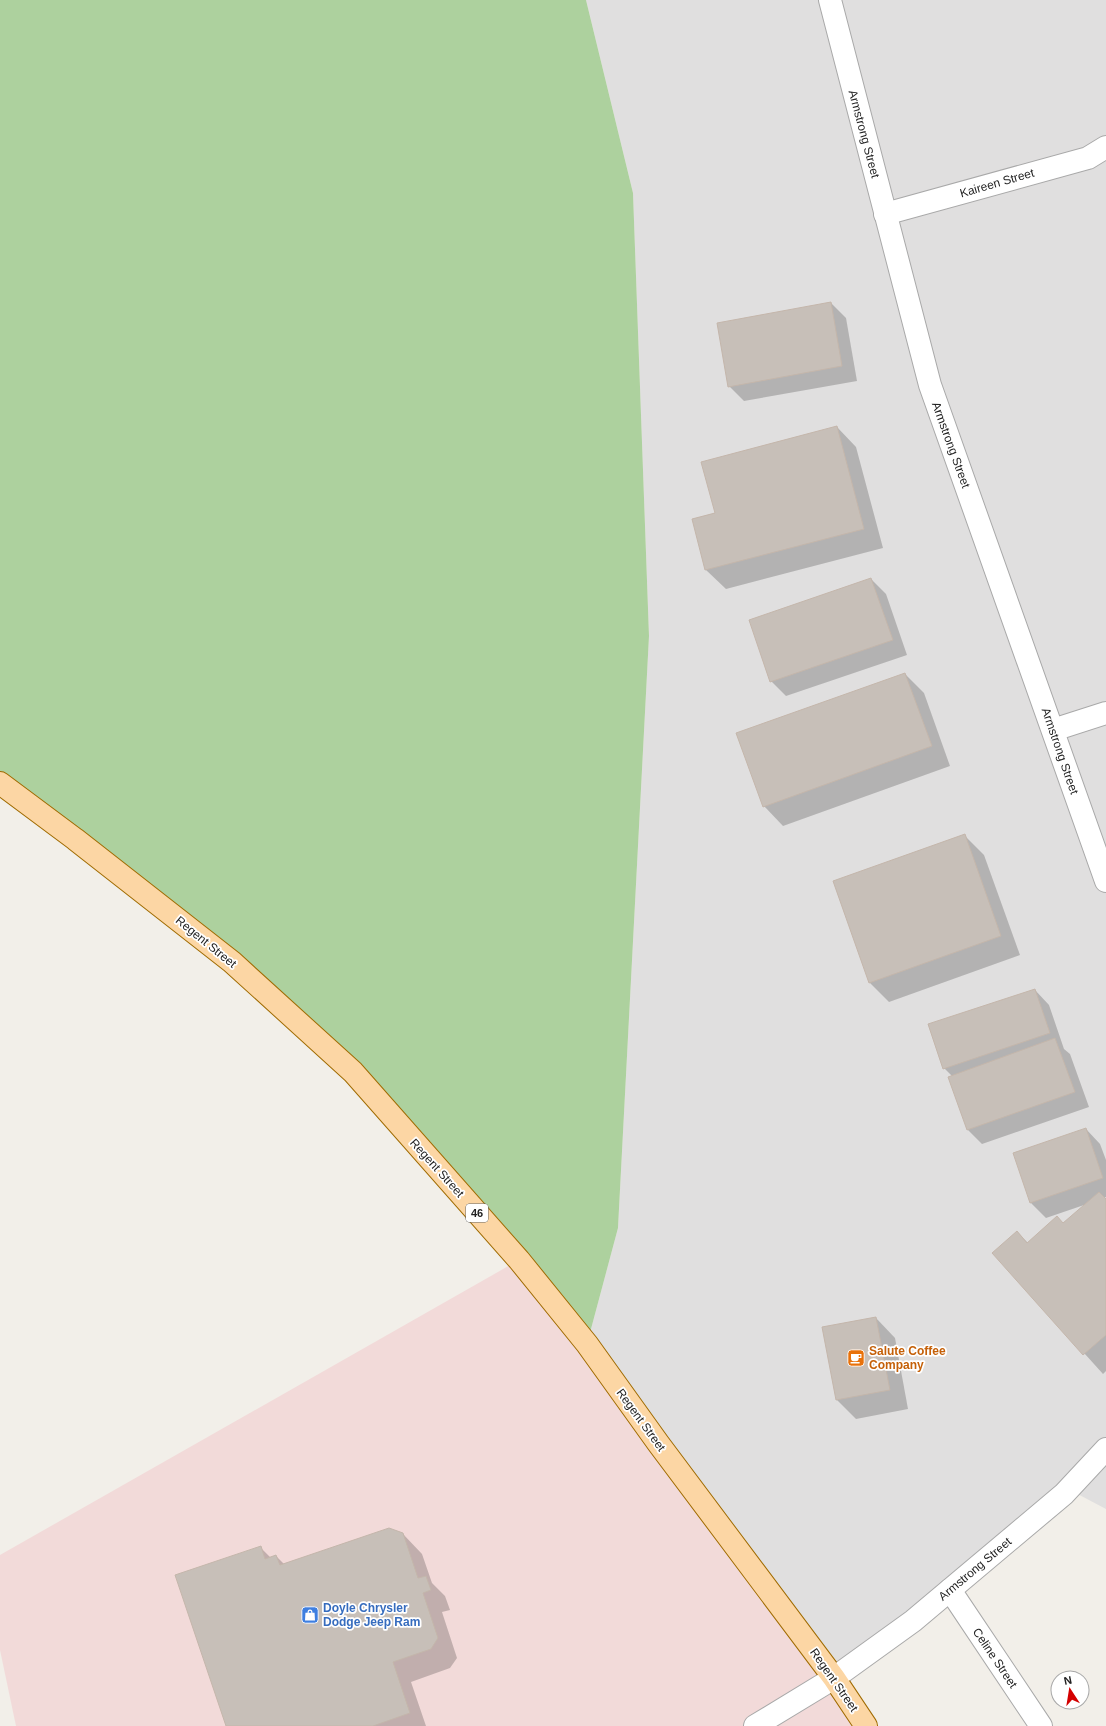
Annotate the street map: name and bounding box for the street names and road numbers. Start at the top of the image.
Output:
street label: Armstrong Street [846,88,883,180]
street label: Kaireen Street [958,166,1036,200]
street label: Armstrong Street [929,400,973,491]
street label: Armstrong Street [1039,706,1082,797]
street label: Regent Street [173,913,240,971]
street label: Regent Street [407,1136,467,1201]
road number: 46 [466,1204,488,1222]
street label: Regent Street [614,1386,669,1455]
street label: Armstrong Street [936,1534,1015,1604]
street label: Celine Street [970,1625,1021,1691]
street label: Regent Street [807,1646,861,1715]

